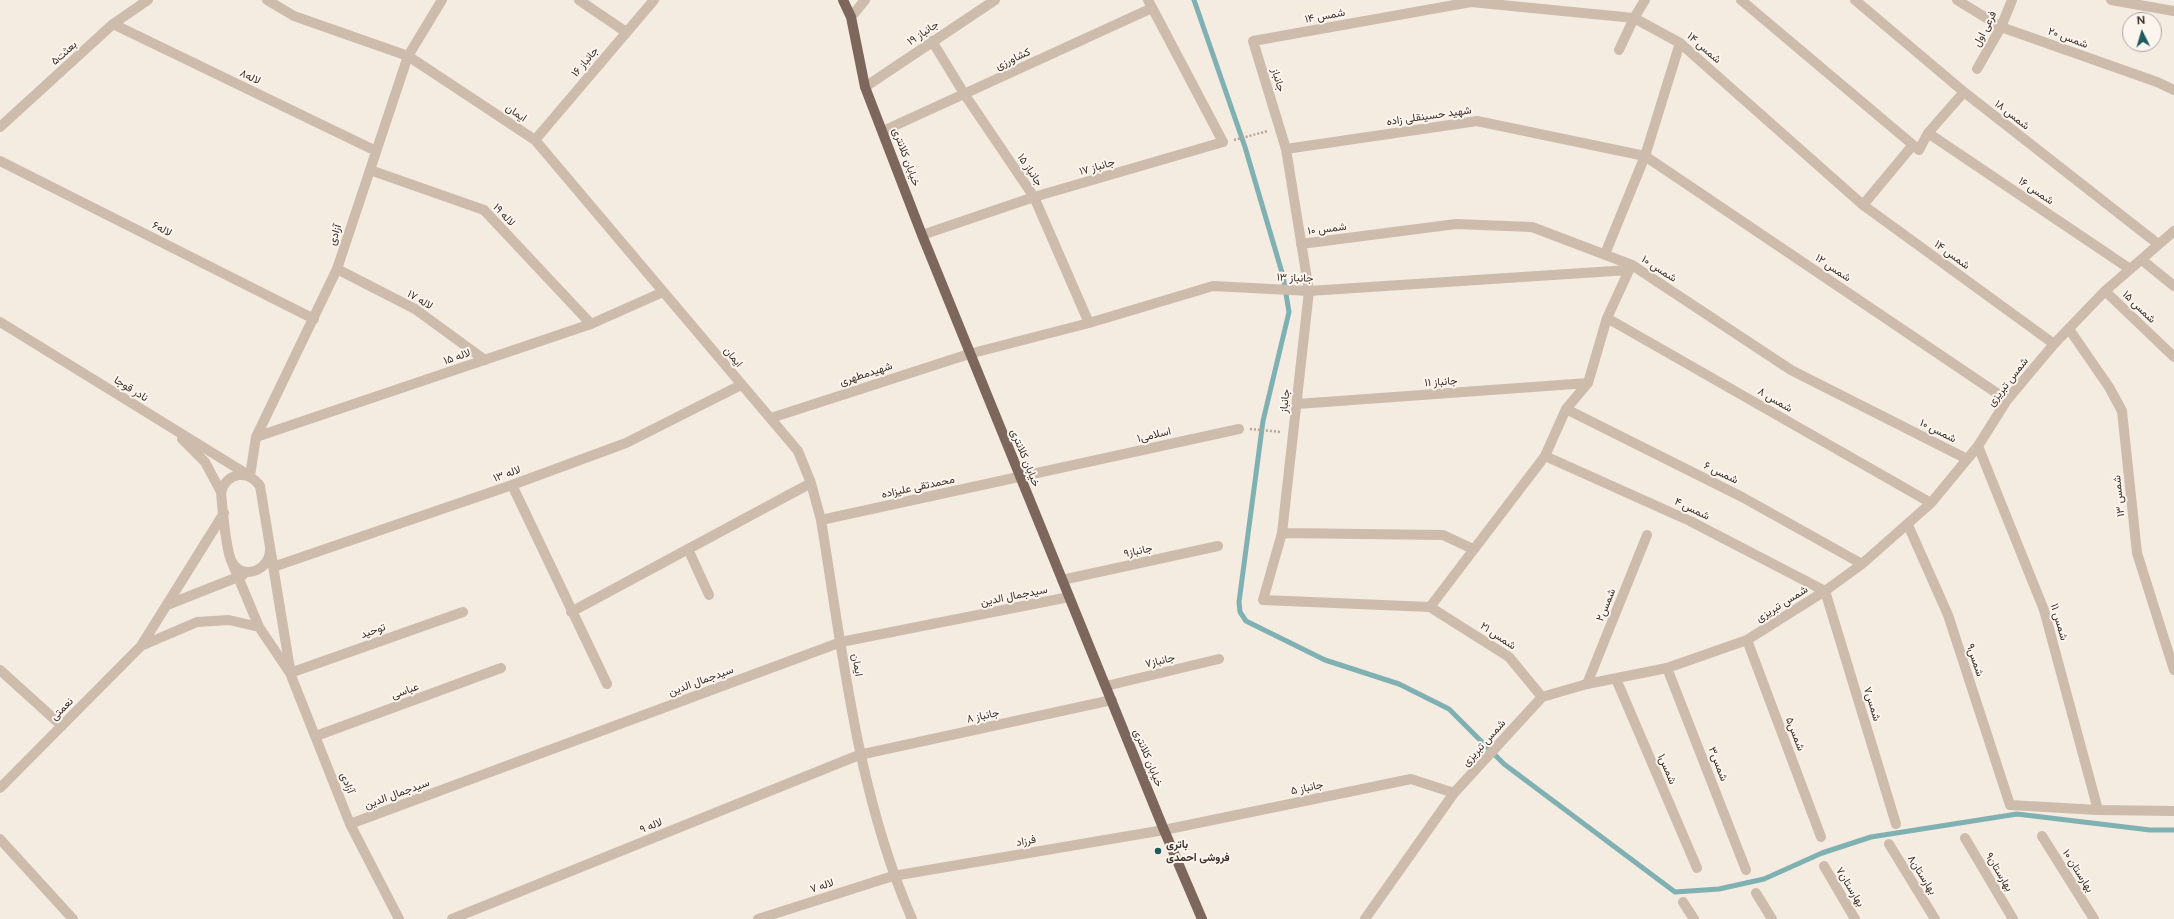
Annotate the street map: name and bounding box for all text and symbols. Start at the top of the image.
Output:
street label: شمس ۱۴ [1304,6,1346,26]
street label: فرعی اول [1970,9,2000,49]
north arrow [2122,12,2162,52]
text: N [2136,14,2146,27]
street label: جانباز ۱۹ [905,18,941,48]
street label: شمس ۲۰ [2046,25,2090,51]
street label: شمس ۱۴ [1684,30,1724,66]
street label: بعثت۵ [48,38,80,68]
street label: جانباز ۱۶ [569,44,601,80]
street label: کشاورزی [993,45,1033,73]
street label: لاله۸ [237,66,263,88]
street label: جانباز [1268,67,1288,93]
street label: شمس ۱۸ [1992,97,2032,133]
street label: ایمان [503,101,529,125]
street label: شهید حسینقلی زاده [1386,103,1472,129]
street label: خیابان کلانتری [889,126,923,188]
street label: جانباز ۱۵ [1014,151,1046,189]
street label: جانباز ۱۷ [1078,156,1116,178]
street label: شمس ۱۶ [2016,174,2056,208]
street label: لاله ۱۹ [490,201,518,229]
street label: لاله۶ [150,218,174,240]
street label: شمس ۱۰ [1307,220,1347,238]
street label: آزادی [325,223,345,247]
street label: شمس ۱۴ [1932,238,1972,272]
street label: شمس ۱۲ [1813,251,1853,285]
street label: شمس ۱۰ [1639,253,1679,285]
street label: جانباز ۱۳ [1276,271,1314,285]
street label: لاله ۱۷ [405,287,435,313]
street label: شمس ۱۵ [2120,288,2158,326]
street label: ایمان [721,344,745,370]
street label: لاله ۱۵ [442,346,472,368]
street label: شمس تبریزی [1985,355,2031,409]
street label: شهیدمطهری [838,359,894,389]
street label: نادر قوجا [111,373,151,405]
street label: جانباز ۱۱ [1424,374,1458,390]
street label: شمس ۸ [1755,385,1795,415]
street label: جانباز [1277,388,1293,414]
street label: شمس ۱۰ [1918,416,1958,446]
street label: اسلامی۱ [1136,425,1172,445]
street label: خیابان کلانتری [1007,427,1043,489]
street label: شمس ۶ [1702,459,1740,487]
street label: لاله ۱۳ [491,463,523,485]
street label: محمدتقی علیزاده [880,473,956,501]
street label: شمس ۱۳ [2110,475,2128,517]
street label: شمس ۴ [1672,495,1712,523]
street label: جانباز۹ [1122,542,1154,560]
street label: سیدجمال الدین [979,583,1049,609]
street label: شمس تبریزی [1754,583,1810,625]
street label: شمس۲ [1593,587,1619,623]
street label: شمس ۱۱ [2047,602,2071,642]
street label: شمس ۲۱ [1478,619,1518,653]
street label: توحید [359,620,387,642]
street label: شمس۹ [1963,642,1987,678]
street label: جانباز۷ [1144,651,1176,671]
street label: ایمان [849,653,865,677]
street label: سیدجمال الدین [667,663,735,699]
street label: عباسی [389,680,421,702]
street label: شمس۷ [1861,685,1883,723]
street label: نعمتی [48,695,76,723]
street label: جانباز ۸ [965,706,1001,726]
street label: شمس۵ [1783,715,1807,753]
street label: شمس تبریزی [1460,717,1508,769]
street label: خیابان کلانتری [1130,727,1166,789]
street label: شمس۳ [1705,745,1731,783]
street label: شمس۱ [1655,752,1679,786]
street label: آزادی [337,771,357,795]
street label: سیدجمال الدین [363,776,431,812]
street label: جانباز ۵ [1289,778,1325,798]
street label: لاله ۹ [638,816,664,836]
street label: فرزاد [1015,833,1037,849]
place label: باتری فروشی احمدی [1166,838,1230,864]
marker: باتری فروشی احمدی [1153,846,1163,856]
street label: بهارستان ۱۰ [2060,847,2096,895]
street label: بهارستان۹ [1982,850,2016,894]
street label: بهارستان۸ [1905,853,1939,897]
street label: بهارستان۷ [1833,865,1867,909]
street label: لاله ۷ [808,876,836,896]

